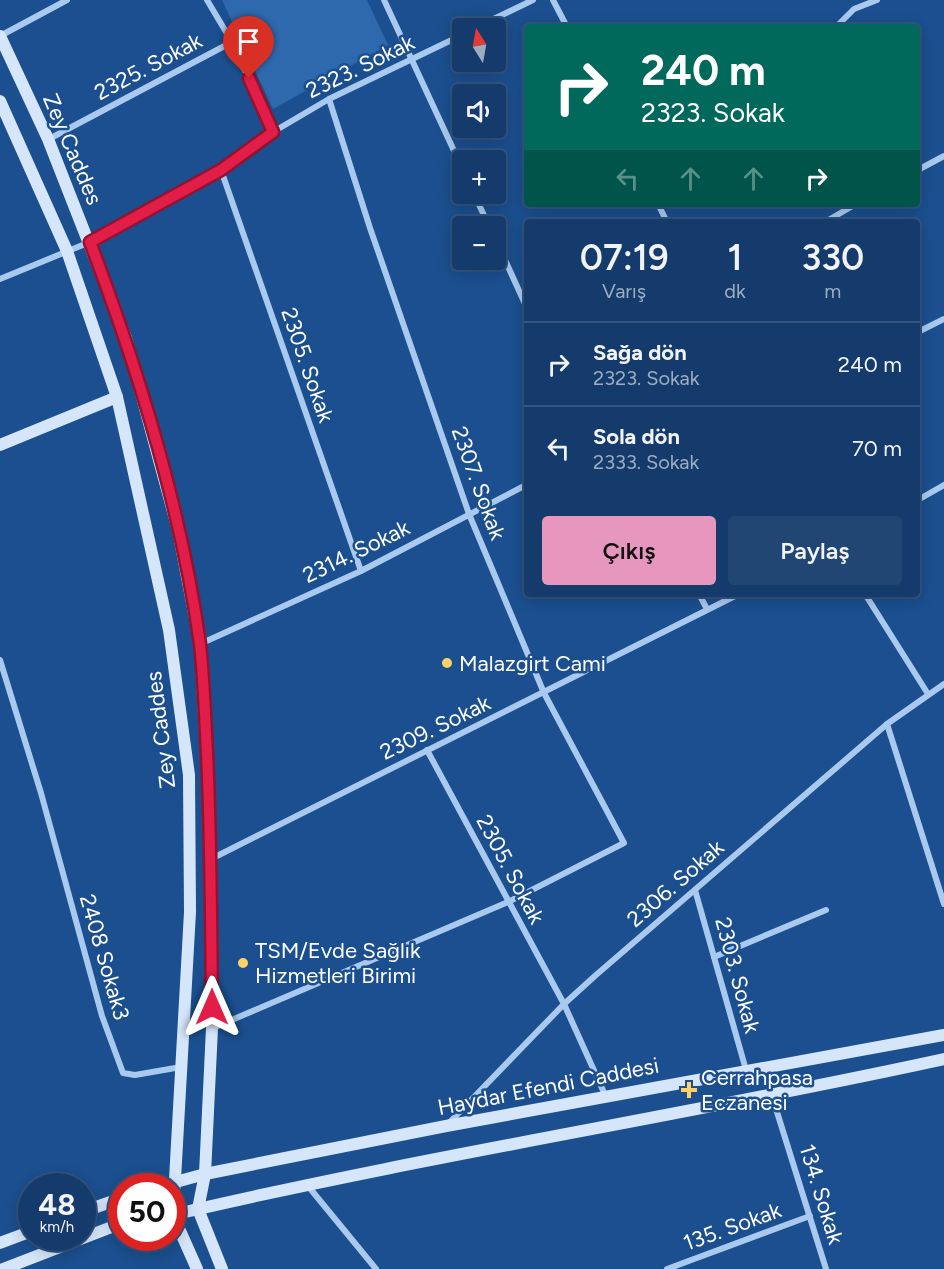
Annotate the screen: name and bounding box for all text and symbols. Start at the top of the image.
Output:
pin [223,16,274,78]
north arrow [452,18,506,72]
map controls [452,18,506,270]
icon: arrive [232,25,265,58]
street label: 2325. Sokak [90,27,207,106]
street label: 2323. Sokak [302,28,419,104]
text: 240 m [641,45,766,96]
icon: right [542,48,620,126]
button: sound [452,84,506,138]
street label: Zey Caddes [37,90,108,209]
text: 2323. Sokak [641,96,785,129]
button: + [452,150,506,204]
icon: left [611,162,644,195]
icon: ahead [674,162,707,195]
icon: ahead [737,162,770,195]
icon: right [800,162,833,195]
button: − [452,216,506,270]
text: 07:19 [580,236,669,279]
text: 1 [727,236,743,279]
text: 330 [801,236,864,279]
text: Varış [602,279,646,303]
text: dk [724,279,746,303]
text: m [824,279,841,303]
street label: 2305. Sokak [275,304,340,426]
text: Sağa dön [593,339,687,366]
icon: right [542,348,575,381]
text: 240 m [838,351,902,378]
text: 2323. Sokak [593,366,699,390]
street label: 2307. Sokak [446,423,512,544]
text: Sola dön [593,423,680,450]
icon: left [542,432,575,465]
text: 70 m [852,435,902,462]
text: 2333. Sokak [593,450,699,474]
street label: 2314. Sokak [298,514,414,589]
button: Çıkış [542,516,716,585]
button: Paylaş [728,516,902,585]
place label: Malazgirt Cami [459,650,606,677]
marker: Malazgirt Cami [440,656,454,670]
street label: Zey Caddes [140,670,181,790]
street label: 2309. Sokak [376,689,495,766]
street label: 2305. Sokak [471,810,551,929]
street label: 2306. Sokak [621,834,729,933]
street label: 2408 Sokak3 [74,891,135,1023]
street label: 2303. Sokak [709,914,766,1036]
place label: TSM/Evde Sağlık Hizmetleri Birimi [255,937,421,989]
marker: TSM/Evde Sağlık Hizmetleri Birimi [236,956,250,970]
position arrow [180,975,244,1039]
street label: Haydar Efendi Caddesi [435,1052,661,1121]
place label: Cerrahpasa Eczanesi [701,1064,813,1116]
marker: Cerrahpasa Eczanesi [682,1083,696,1097]
street label: 134. Sokak [794,1141,850,1248]
speed limit sign: 50 [108,1173,186,1251]
text: 48 [38,1186,76,1223]
street label: 135. Sokak [679,1196,785,1257]
text: km/h [40,1218,74,1236]

